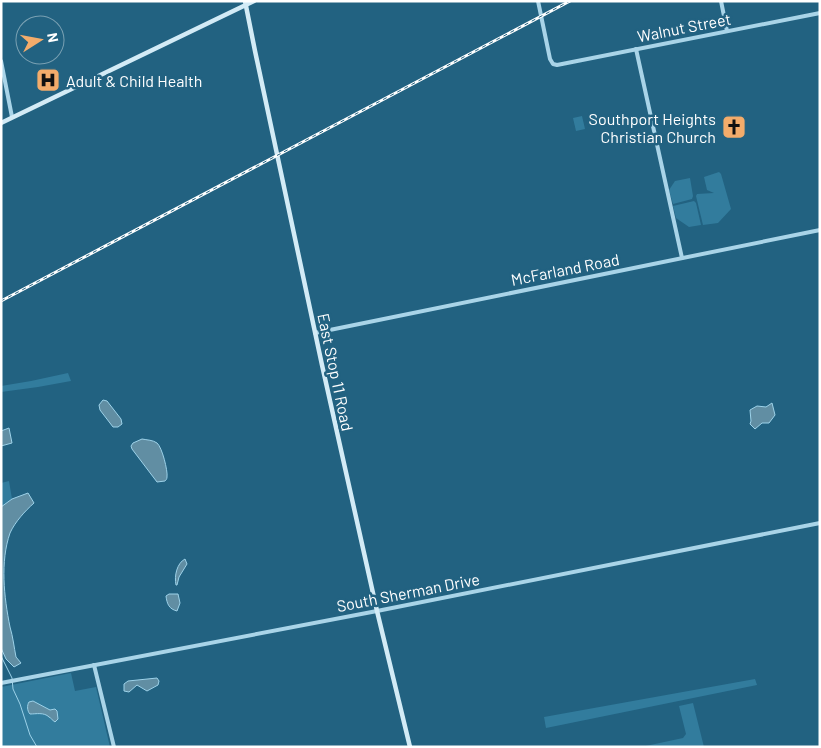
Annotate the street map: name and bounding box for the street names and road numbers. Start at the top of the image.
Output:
street label: Walnut Street [636,9,732,45]
street label: McFarland Road [509,249,621,289]
street label: East Stop 11 Road [314,311,358,433]
street label: South Sherman Drive [335,569,481,615]

